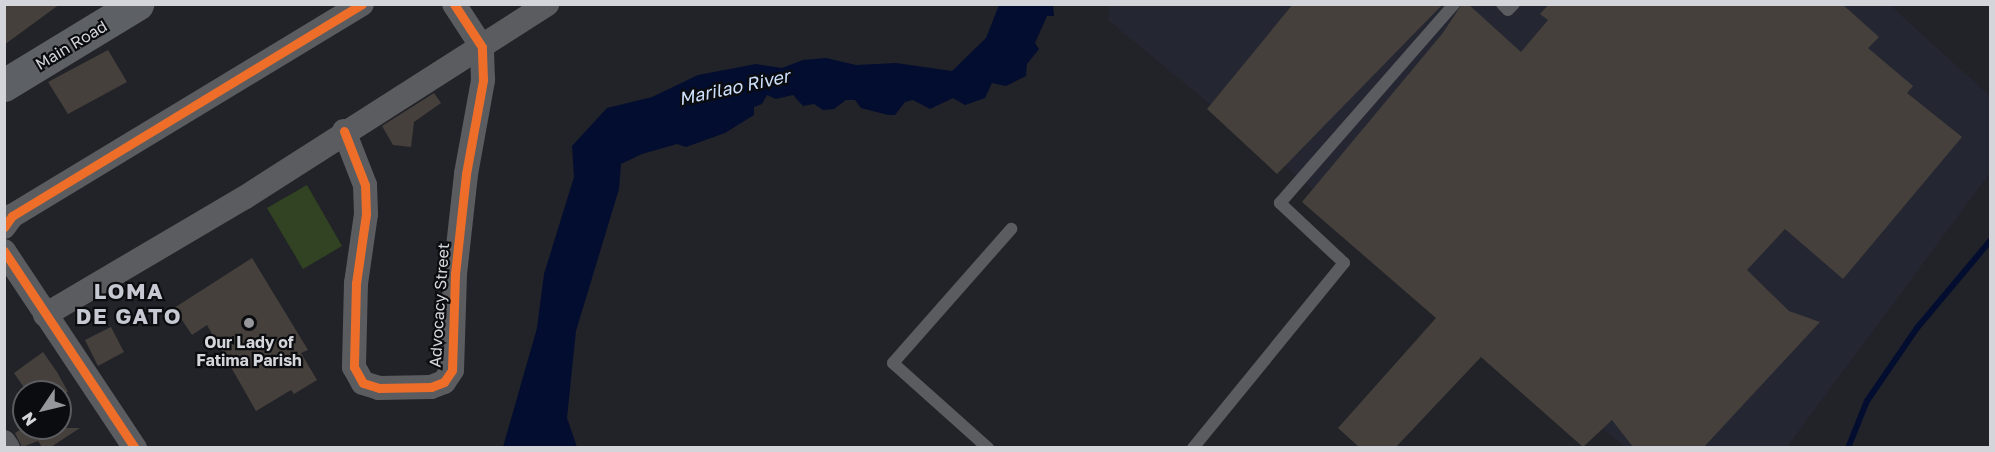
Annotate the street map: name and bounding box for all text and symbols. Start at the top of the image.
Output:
street label: Main Road [32,16,110,74]
water label: Marilao River [677,65,791,109]
street label: Advocacy Street [425,242,453,368]
district label: LOMA DE GATO [76,277,182,328]
marker: Our Lady of Fatima Parish [242,316,256,330]
place label: Our Lady of Fatima Parish [196,332,302,370]
north arrow [12,380,72,440]
text: N [17,408,41,430]

